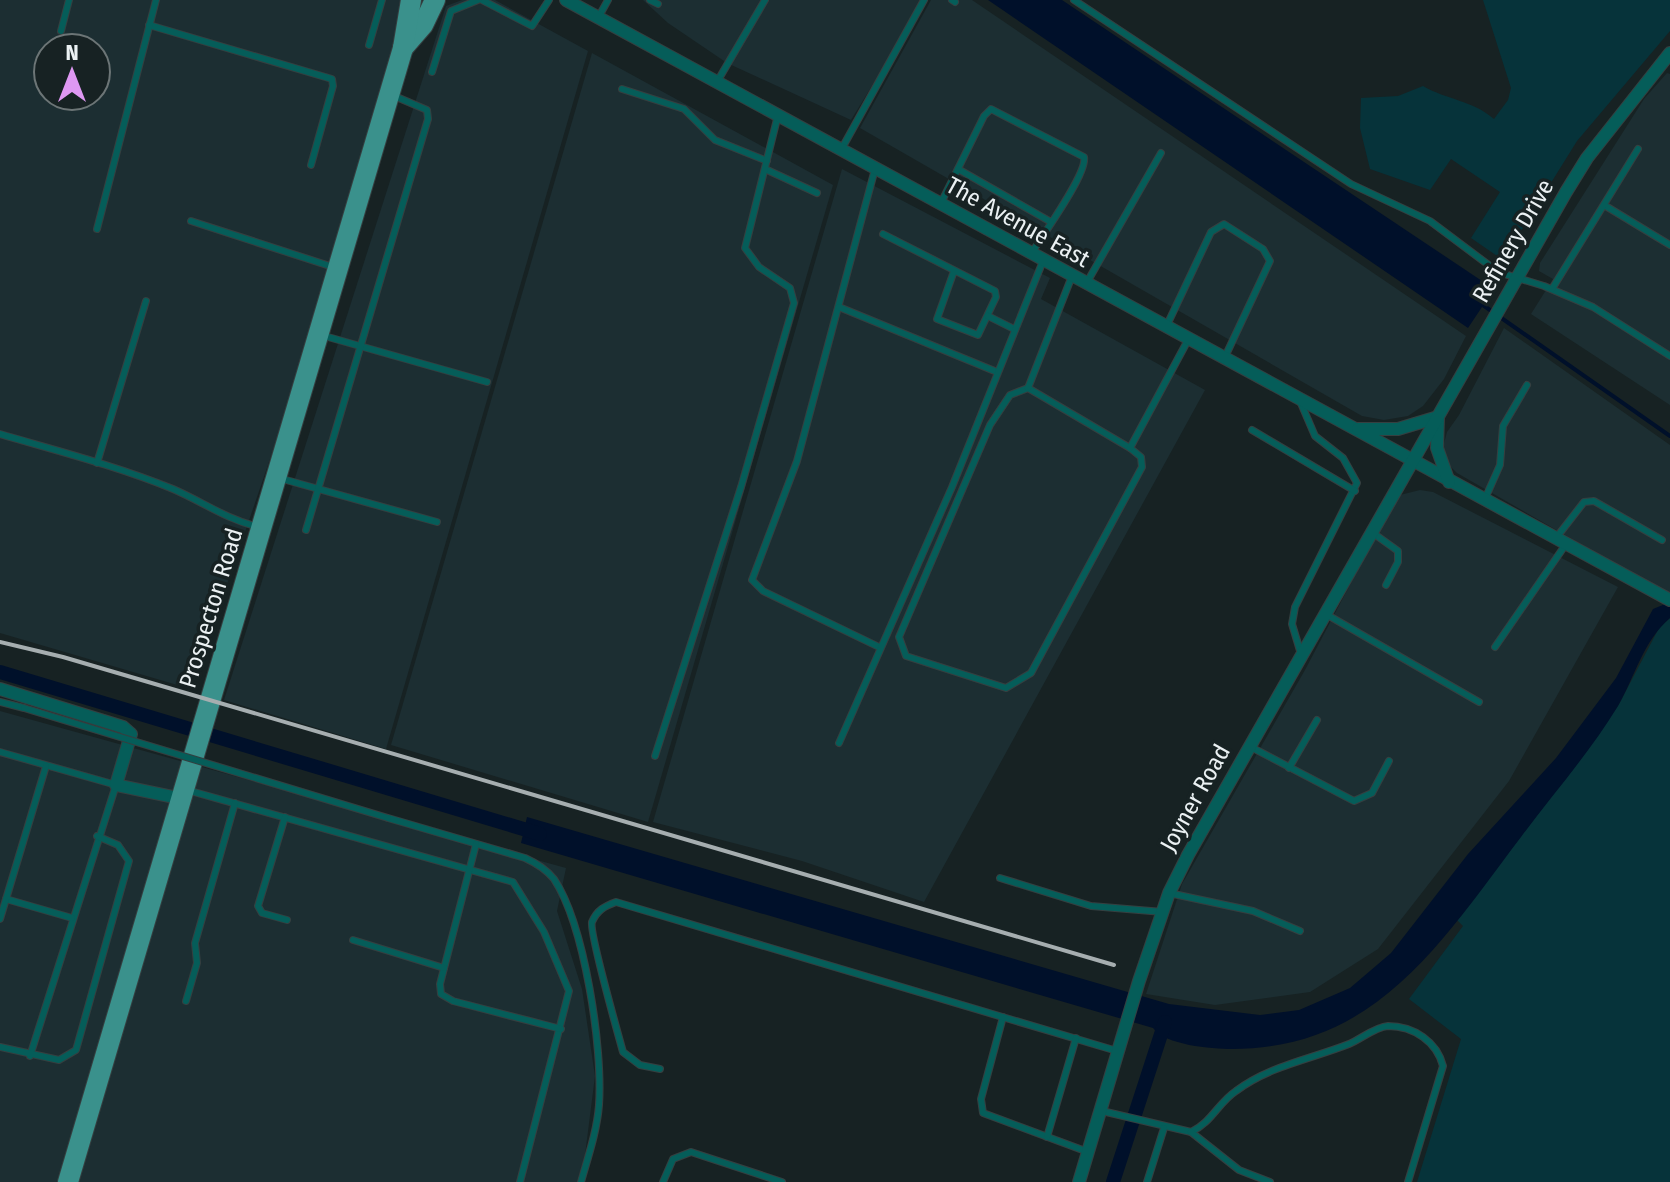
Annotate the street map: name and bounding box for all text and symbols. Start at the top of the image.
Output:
north arrow [32,32,112,112]
text: N [65,39,79,66]
street label: The Avenue East [941,171,1095,273]
street label: Refinery Drive [1467,175,1559,307]
street label: Prospecton Road [173,525,249,691]
street label: Joyner Road [1154,740,1236,856]

